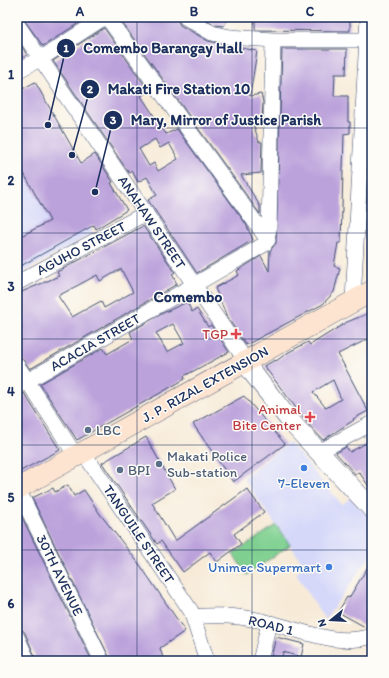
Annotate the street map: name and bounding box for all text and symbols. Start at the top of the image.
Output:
text: A [75,4,85,19]
text: B [190,4,199,19]
text: C [306,4,315,19]
callout: Comembo Barangay Hall [56,34,251,61]
text: Comembo Barangay Hall [83,39,243,58]
text: 1 [63,41,69,55]
text: 1 [8,67,14,82]
callout: Makati Fire Station 10 [80,75,258,102]
text: Makati Fire Station 10 [108,80,250,98]
text: 2 [87,82,94,96]
callout: Mary, Mirror of Justice Parish [103,106,329,133]
text: Mary, Mirror of Justice Parish [131,111,322,130]
text: 3 [110,113,117,127]
street label: ANAHAW STREET [114,172,189,272]
text: 2 [8,173,15,188]
street label: AGUHO STREET [34,218,129,279]
text: 3 [7,279,15,294]
district label: Comembo [154,287,222,306]
street label: ACACIA STREET [47,310,143,375]
place label: TGP [202,326,228,343]
marker: TGP [231,329,241,339]
street label: J. P. RIZAL EXTENSION [139,343,271,426]
text: 4 [7,384,15,399]
place label: Animal Bite Center [233,401,301,434]
marker: Animal Bite Center [304,411,316,423]
place label: LBC [96,422,121,439]
marker: LBC [83,425,93,435]
place label: Makati Police Sub-station [167,448,247,481]
marker: Makati Police Sub-station [154,459,164,469]
place label: BPI [128,462,150,479]
marker: 7-Eleven [299,463,309,473]
marker: BPI [115,465,125,475]
place label: 7-Eleven [278,475,330,492]
street label: TANGUILE STREET [99,482,178,587]
text: 5 [8,490,15,505]
street label: 30TH AVENUE [33,532,87,619]
place label: Unimec Supermart [208,559,321,576]
marker: Unimec Supermart [324,562,334,572]
text: 6 [8,596,15,611]
north arrow [311,600,351,640]
street label: ROAD 1 [246,612,296,639]
text: N [315,617,329,628]

